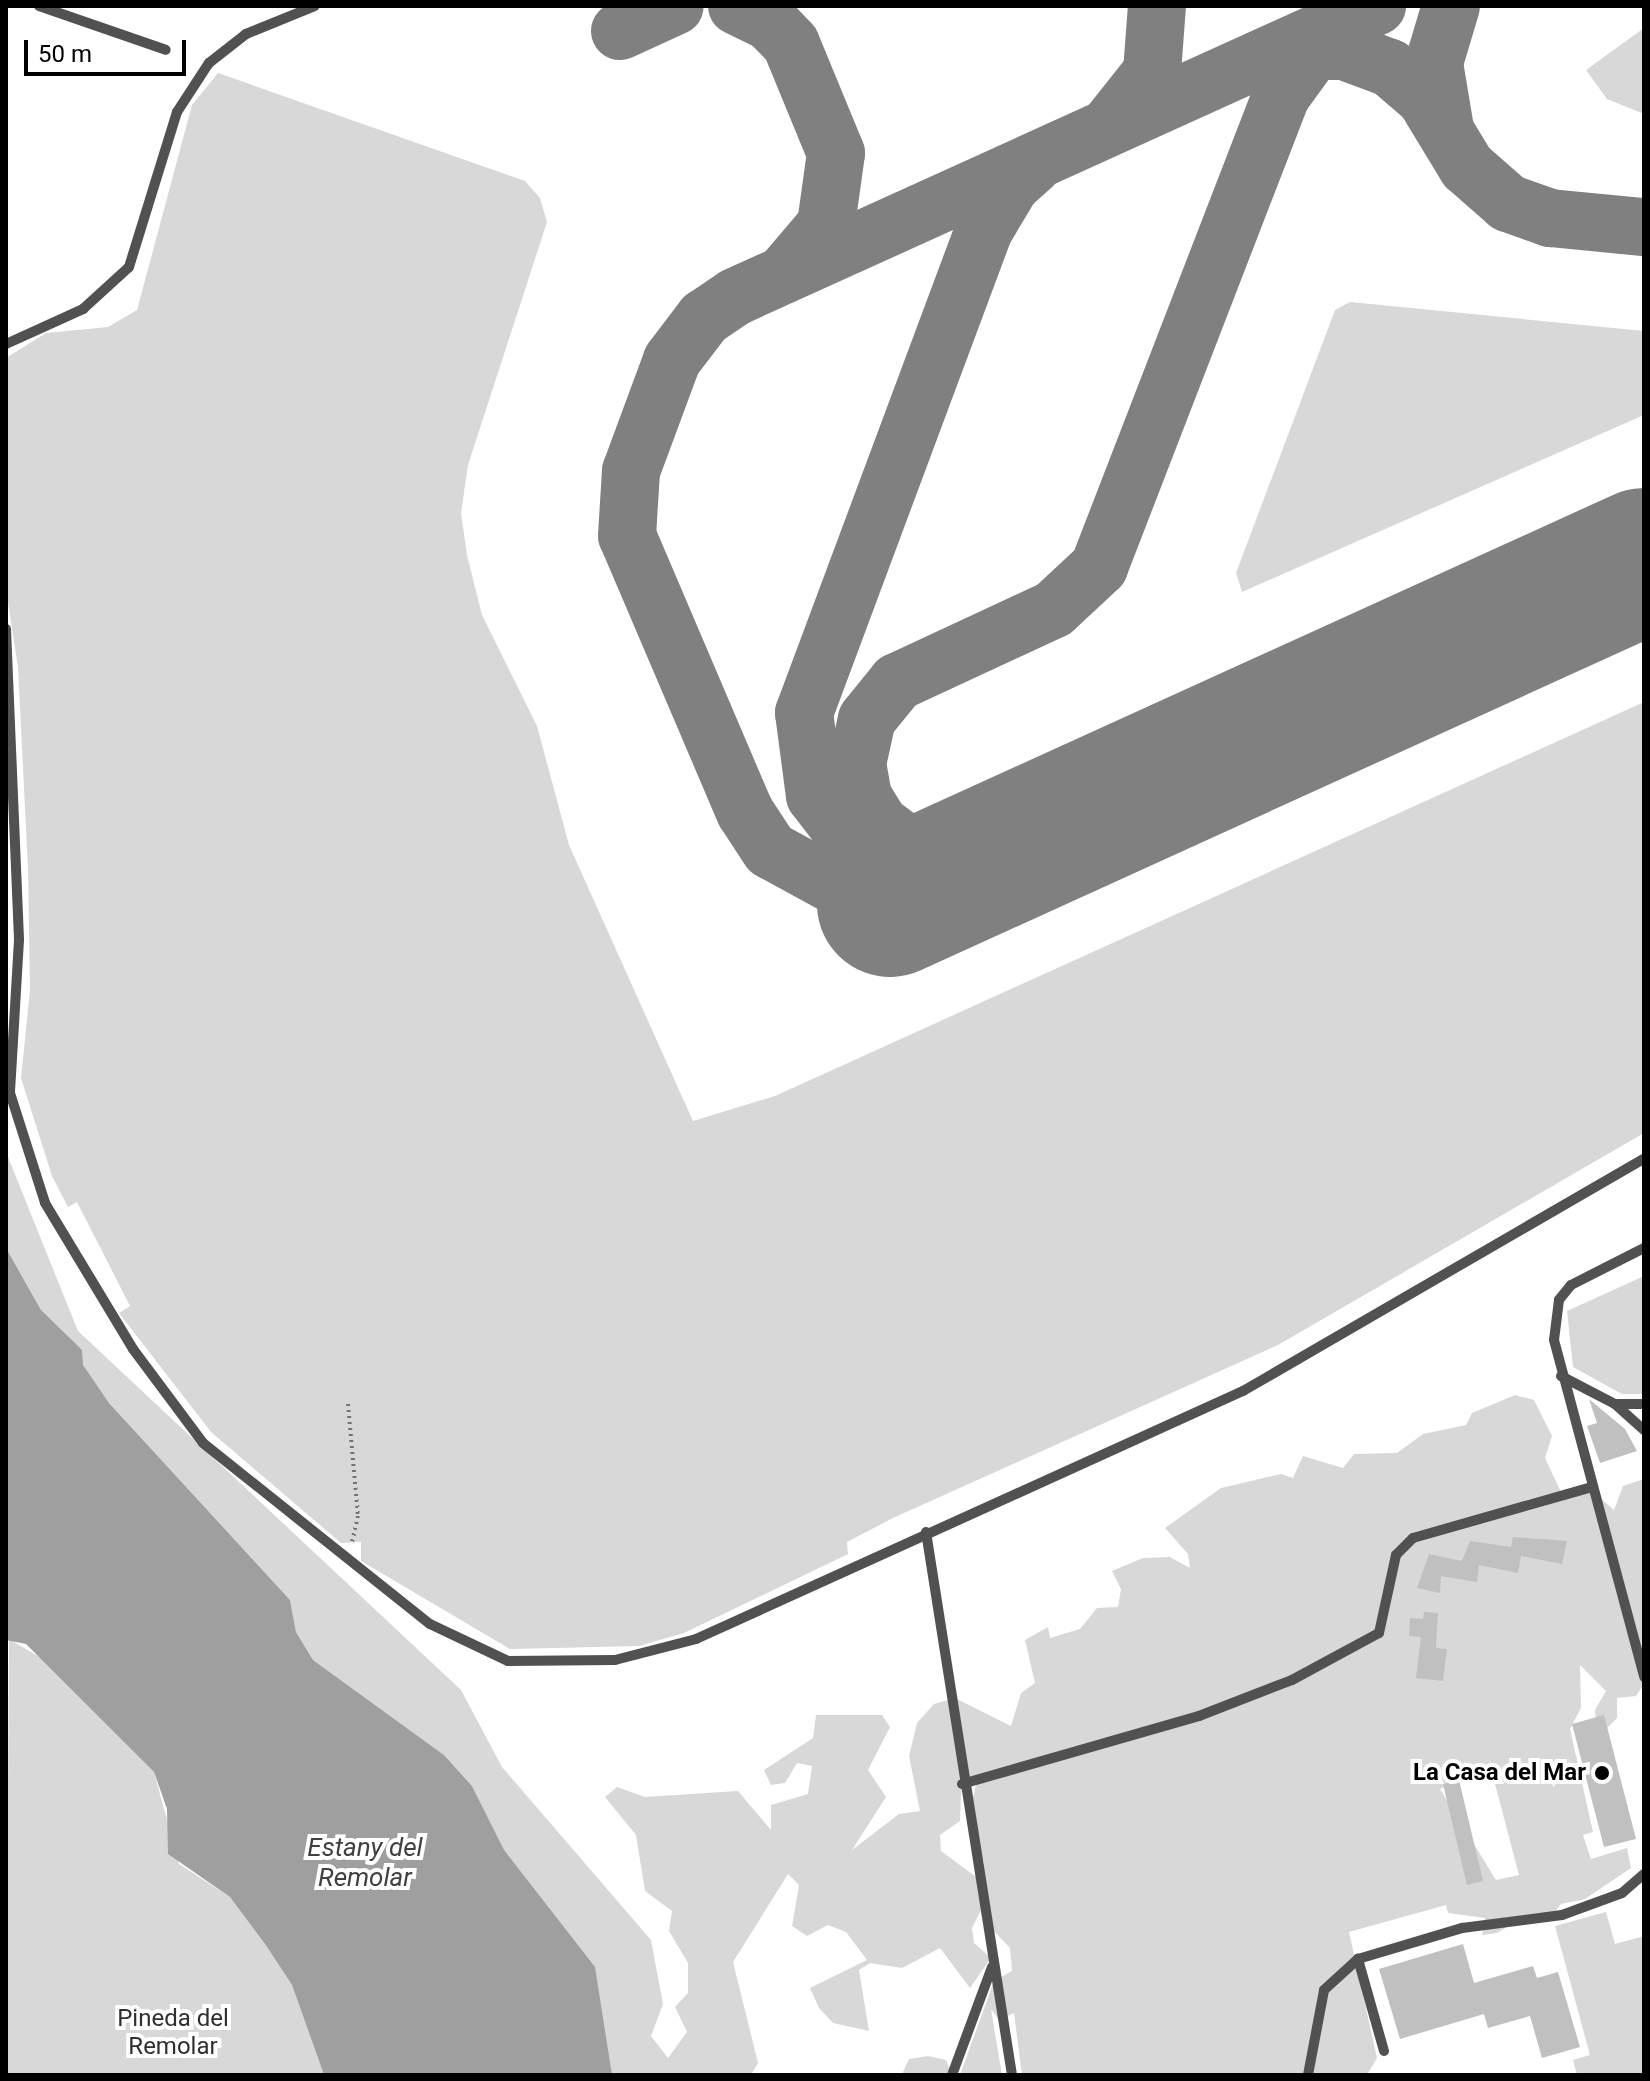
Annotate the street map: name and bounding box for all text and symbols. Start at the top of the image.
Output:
scale bar [28,24,190,74]
text: 50 m [38,40,92,68]
place label: La Casa del Mar [1413,1759,1586,1787]
marker: La Casa del Mar [1593,1764,1611,1782]
water label: Estany del Remolar [307,1832,423,1894]
park label: Pineda del Remolar [117,2005,229,2061]

